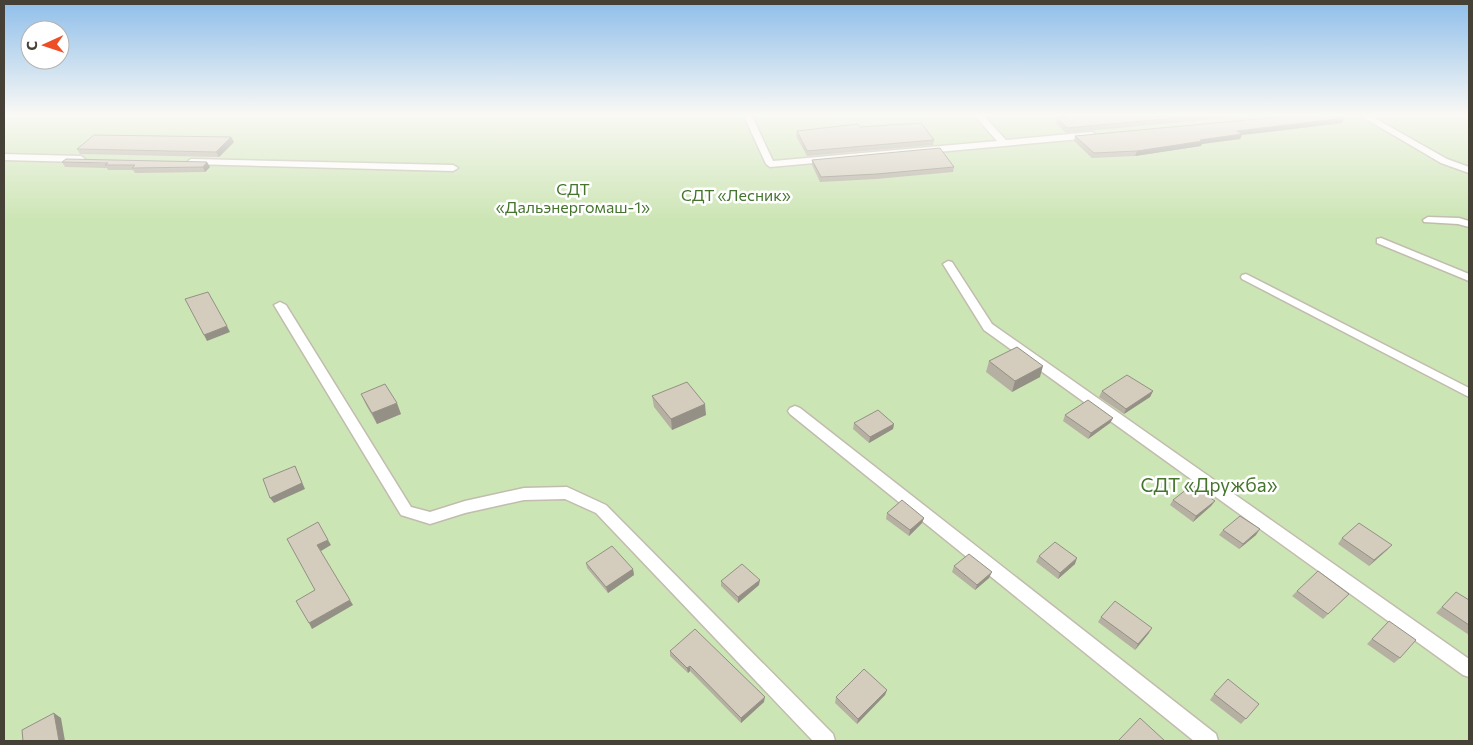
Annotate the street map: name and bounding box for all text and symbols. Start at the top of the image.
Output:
north arrow [20,20,70,70]
text: С [23,40,40,51]
park label: СДТ «Дальэнергомаш-1» [496,179,650,216]
park label: СДТ «Лесник» [681,185,791,204]
park label: СДТ «Дружба» [1141,473,1278,496]

